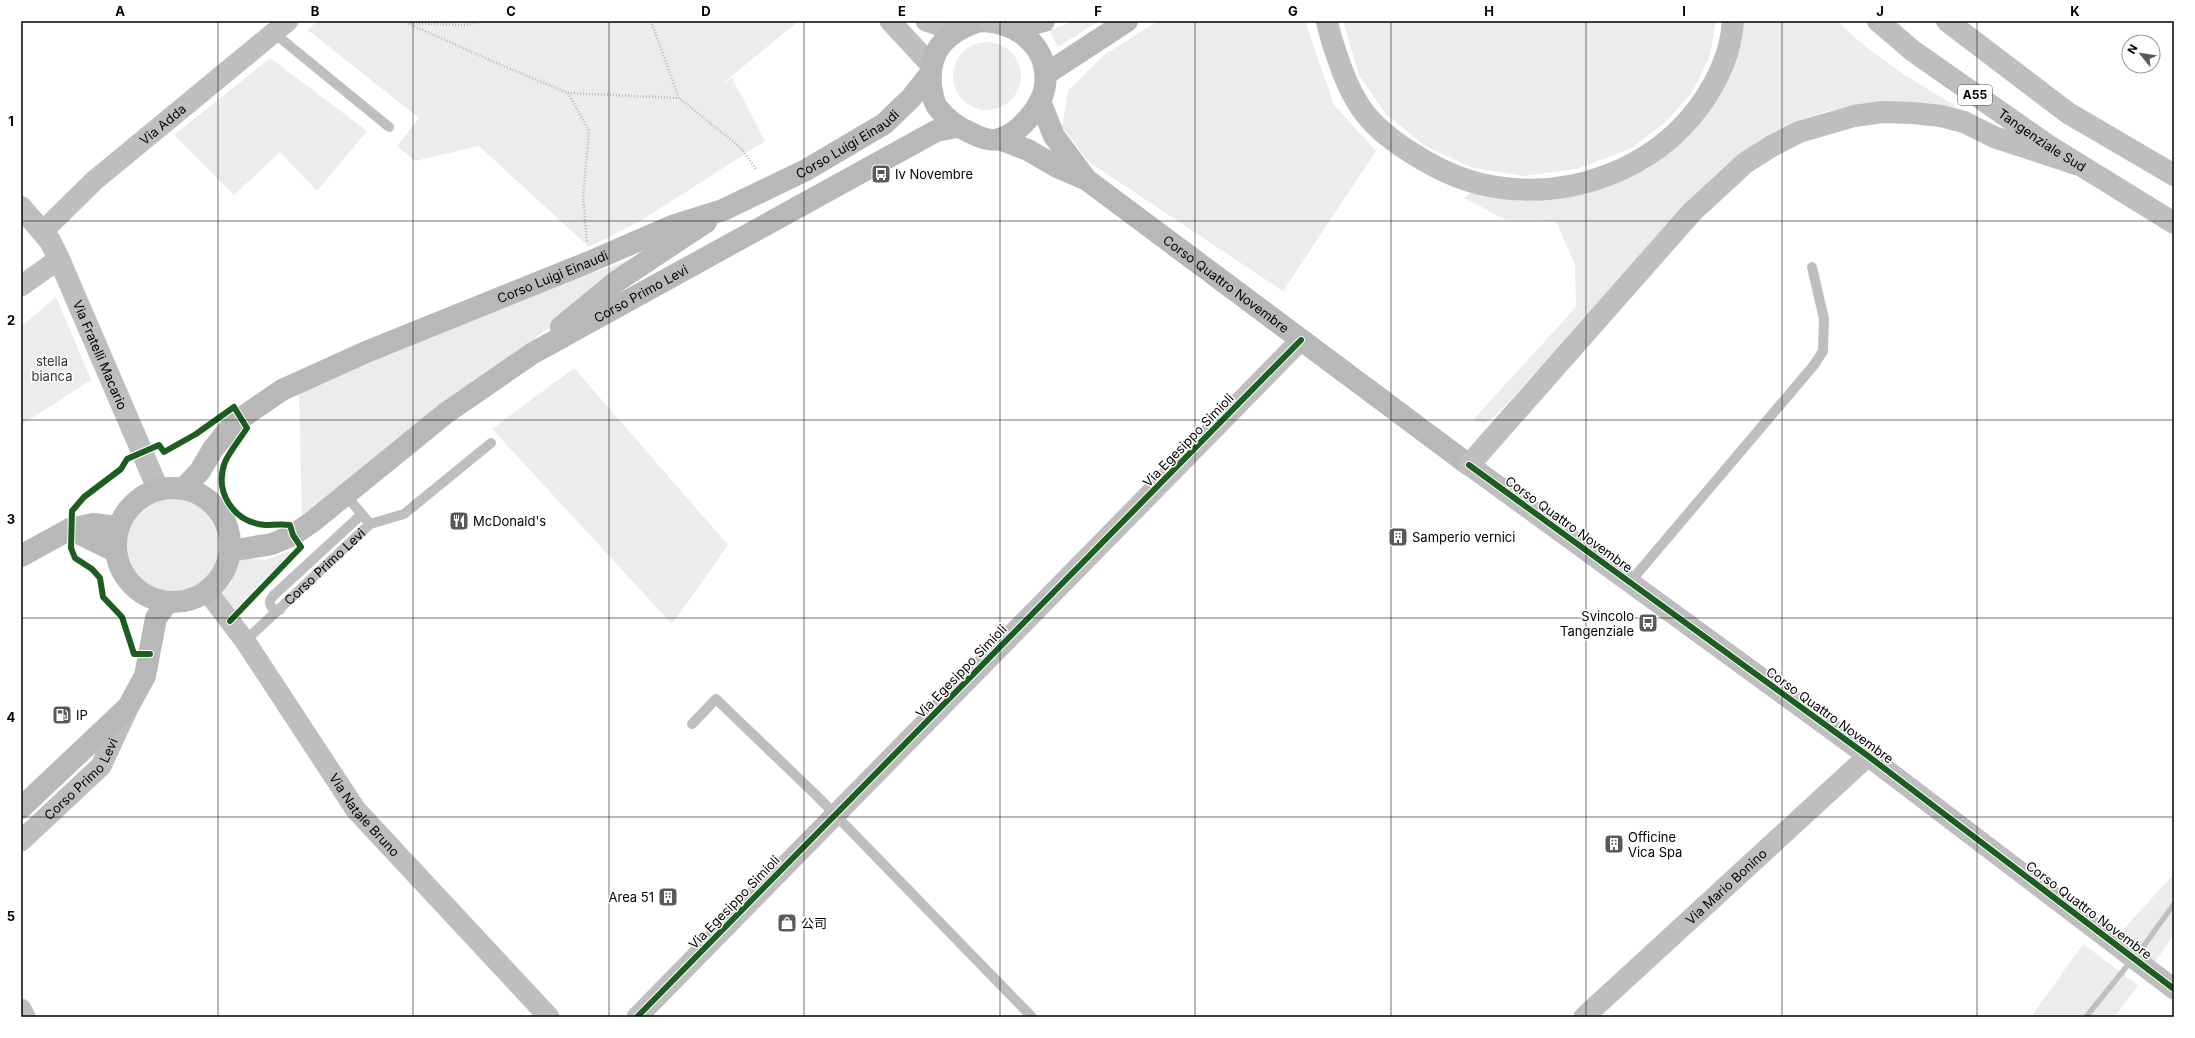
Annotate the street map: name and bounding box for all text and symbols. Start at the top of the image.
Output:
text: A [115,3,125,19]
text: B [311,3,320,19]
text: C [506,3,516,19]
text: D [701,3,711,19]
text: E [898,3,906,19]
text: F [1094,3,1102,19]
text: G [1288,3,1298,19]
text: H [1484,3,1494,19]
text: I [1682,3,1686,19]
text: J [1876,3,1884,19]
text: K [2070,3,2080,19]
north arrow [2121,34,2161,74]
text: N [2124,42,2140,56]
road number: A55 [1958,85,1992,105]
street label: Via Adda [136,100,189,148]
street label: Tangenziale Sud [1995,105,2089,175]
street label: Corso Luigi Einaudi [793,106,902,182]
text: 1 [8,113,14,129]
bus stop icon: Iv Novembre [870,163,892,185]
place label: Iv Novembre [895,166,973,182]
street label: Corso Quattro Novembre [1160,232,1292,336]
street label: Corso Luigi Einaudi [495,247,610,306]
street label: Corso Primo Levi [591,261,691,326]
street label: Via Fratelli Macario [70,298,131,412]
text: 2 [7,312,15,328]
park label: stella bianca [32,353,72,384]
street label: Via Egesippo Simioli [1139,390,1237,490]
street label: Corso Quattro Novembre [1502,472,1636,576]
restaurant icon: McDonald's [448,510,470,532]
text: 3 [7,511,15,527]
place label: McDonald's [473,513,546,529]
street label: Corso Primo Levi [281,525,368,608]
building icon: Samperio vernici [1387,526,1409,548]
place label: Samperio vernici [1412,529,1515,545]
place label: Svincolo Tangenziale [1560,608,1634,639]
bus stop icon: Svincolo Tangenziale [1637,612,1659,634]
street label: Via Egesippo Simioli [912,621,1010,721]
street label: Corso Quattro Novembre [1763,663,1897,767]
fuel station icon: IP [51,704,73,726]
place label: IP [76,707,88,723]
text: 4 [7,709,16,725]
street label: Corso Primo Levi [41,736,121,823]
street label: Via Natale Bruno [326,770,403,860]
place label: Officine Vica Spa [1628,829,1682,860]
building icon: Officine Vica Spa [1603,833,1625,855]
street label: Via Mario Bonino [1682,845,1770,928]
street label: Via Egesippo Simioli [685,852,783,952]
street label: Corso Quattro Novembre [2023,857,2155,963]
building icon: Area 51 [657,886,679,908]
place label: Area 51 [609,889,654,905]
text: 5 [7,908,15,924]
shop icon: 公司 [776,912,798,934]
place label: 公司 [801,915,827,931]

